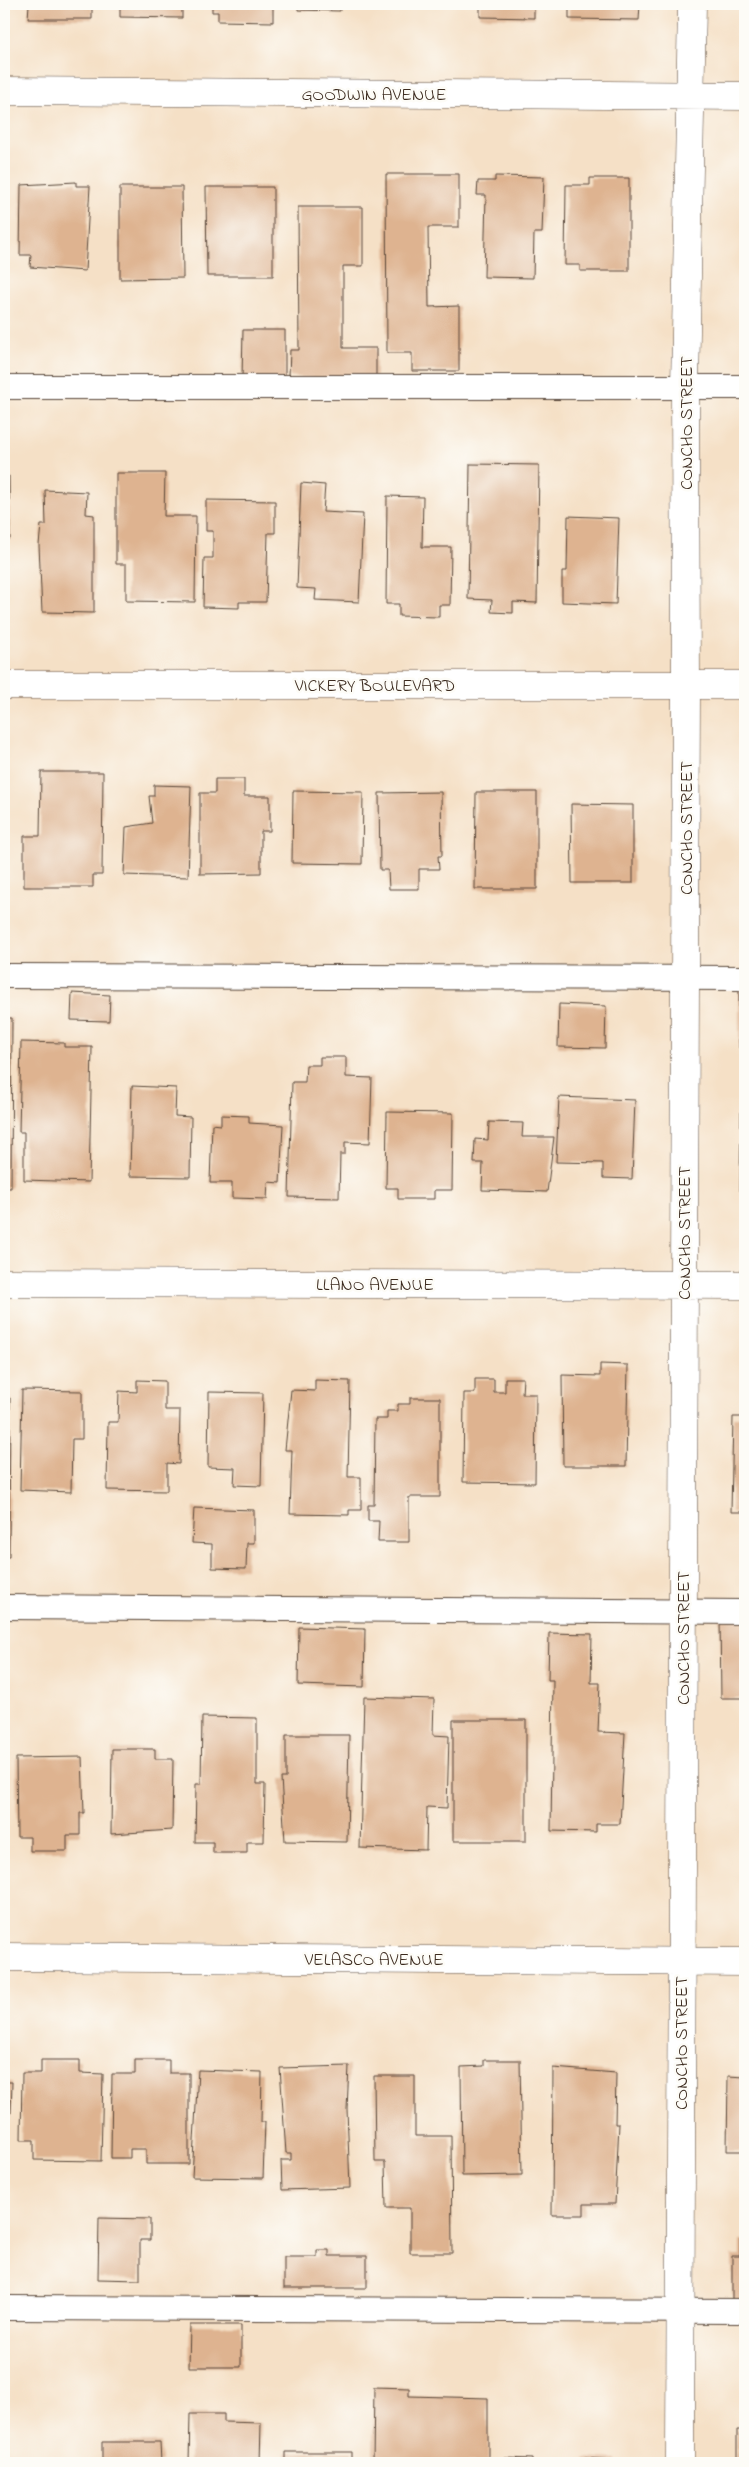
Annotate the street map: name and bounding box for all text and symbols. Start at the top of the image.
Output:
street label: GOODWIN AVENUE [302,83,446,109]
street label: CONCHO STREET [675,356,701,490]
street label: VICKERY BOULEVARD [294,674,455,700]
street label: CONCHO STREET [675,761,701,895]
street label: CONCHO STREET [673,1166,699,1300]
street label: LLANO AVENUE [316,1273,434,1299]
street label: CONCHO STREET [672,1571,698,1705]
street label: VELASCO AVENUE [303,1948,444,1974]
street label: CONCHO STREET [670,1976,696,2110]

